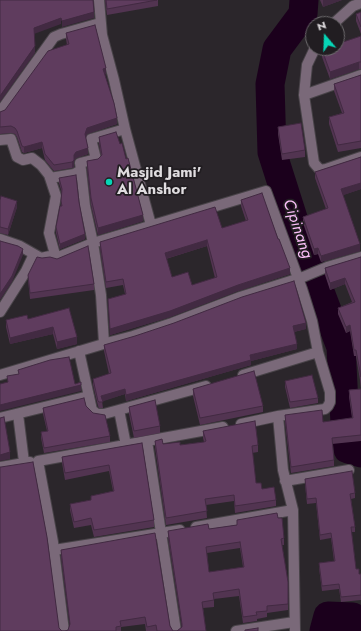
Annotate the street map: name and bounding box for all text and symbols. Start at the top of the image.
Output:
north arrow [305,16,345,56]
text: N [315,17,328,35]
place label: Masjid Jami' Al Anshor [117,164,201,199]
marker: Masjid Jami' Al Anshor [104,177,114,187]
water label: Cipinang [278,197,316,261]

